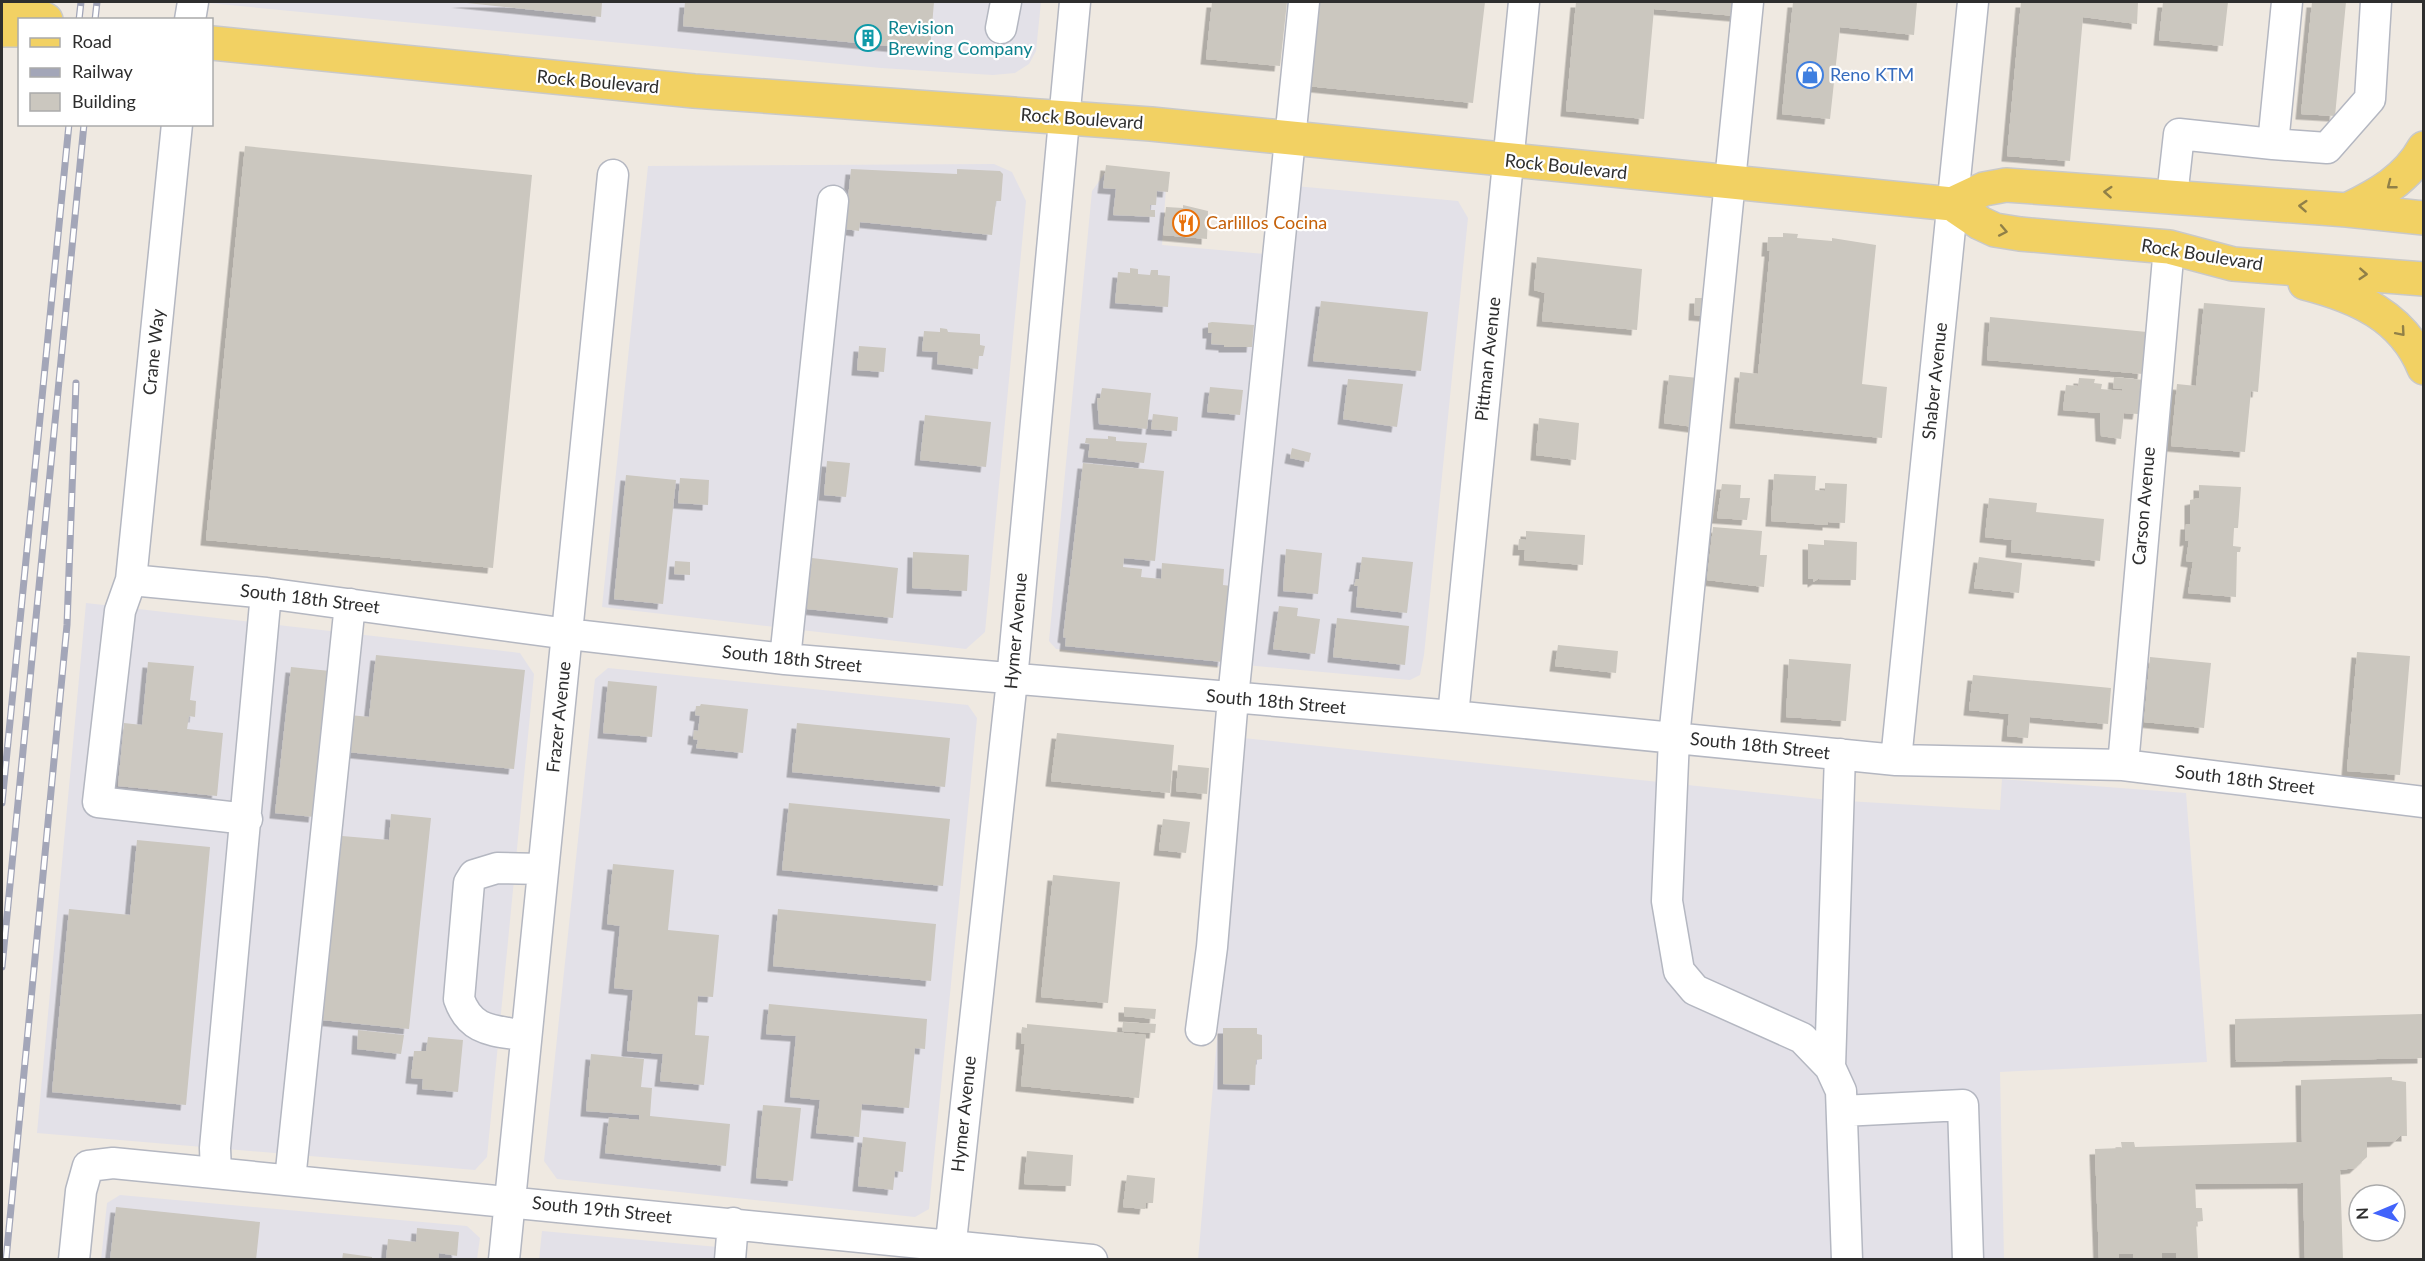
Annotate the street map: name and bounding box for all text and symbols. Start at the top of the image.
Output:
place label: Revision Brewing Company [888,16,1033,59]
legend [18,18,213,126]
building icon: Revision Brewing Company [853,23,883,53]
text: Road [72,30,112,52]
text: Railway [72,60,133,82]
shop icon: Reno KTM [1795,60,1825,90]
place label: Reno KTM [1830,63,1914,85]
street label: Rock Boulevard [536,65,660,97]
text: Building [72,90,136,112]
street label: Rock Boulevard [1020,103,1144,133]
street label: Rock Boulevard [1504,149,1628,183]
one-way arrow [2386,178,2397,189]
one-way arrow [2104,186,2113,199]
one-way arrow [2298,200,2307,213]
restaurant icon: Carlillos Cocina [1171,208,1201,238]
place label: Carlillos Cocina [1206,211,1327,233]
one-way arrow [1998,224,2008,237]
street label: Rock Boulevard [2140,234,2265,274]
one-way arrow [2358,267,2368,280]
street label: Pittman Avenue [1470,296,1504,422]
street label: Crane Way [138,307,169,396]
street label: Shaber Avenue [1917,321,1951,441]
one-way arrow [2394,325,2405,336]
street label: Carson Avenue [2127,446,2159,566]
street label: Hymer Avenue [999,572,1031,690]
street label: South 18th Street [239,579,382,618]
street label: South 18th Street [721,640,864,676]
street label: Frazer Avenue [541,660,575,774]
street label: South 18th Street [1205,684,1348,718]
street label: South 18th Street [1689,727,1832,763]
street label: South 18th Street [2174,760,2317,799]
street label: Hymer Avenue [946,1055,980,1173]
north arrow [2347,1183,2407,1243]
street label: South 19th Street [531,1191,674,1227]
text: N [2352,1207,2371,1220]

